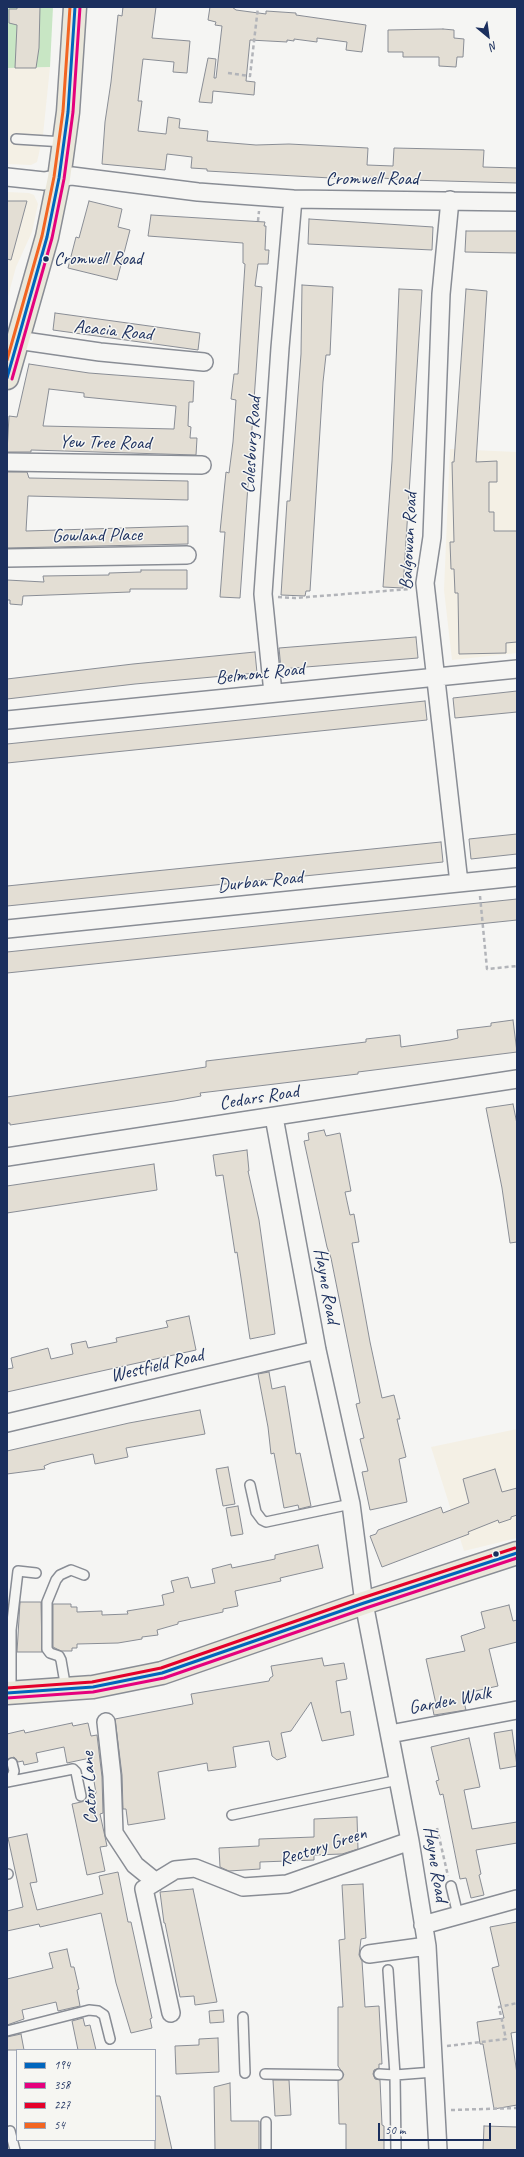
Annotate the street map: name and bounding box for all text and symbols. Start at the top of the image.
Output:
north arrow [468,16,508,56]
text: N [487,39,500,54]
street label: Cromwell Road [326,168,418,190]
place label: Cromwell Road [54,248,142,270]
marker: Cromwell Road [41,254,51,264]
street label: Acacia Road [73,316,153,346]
street label: Colesburg Road [237,396,267,494]
street label: Yew Tree Road [59,431,151,455]
street label: Balgowan Road [395,492,423,590]
street label: Gowland Place [52,524,142,548]
street label: Belmont Road [215,658,305,690]
street label: Durban Road [216,866,304,898]
street label: Cedars Road [218,1080,300,1116]
street label: Hayne Road [308,1246,344,1326]
street label: Westfield Road [108,1344,206,1388]
unlabelled marker [491,1549,501,1559]
street label: Garden Walk [407,1682,493,1720]
street label: Cator Lane [77,1751,103,1825]
street label: Rectory Green [276,1822,370,1872]
street label: Hayne Road [418,1825,452,1903]
legend [16,2049,156,2141]
text: 194 [54,2057,70,2073]
text: 358 [54,2077,70,2093]
text: 227 [54,2097,70,2113]
scale bar [380,2115,493,2141]
text: 54 [54,2117,65,2133]
text: 50 m [385,2122,405,2138]

